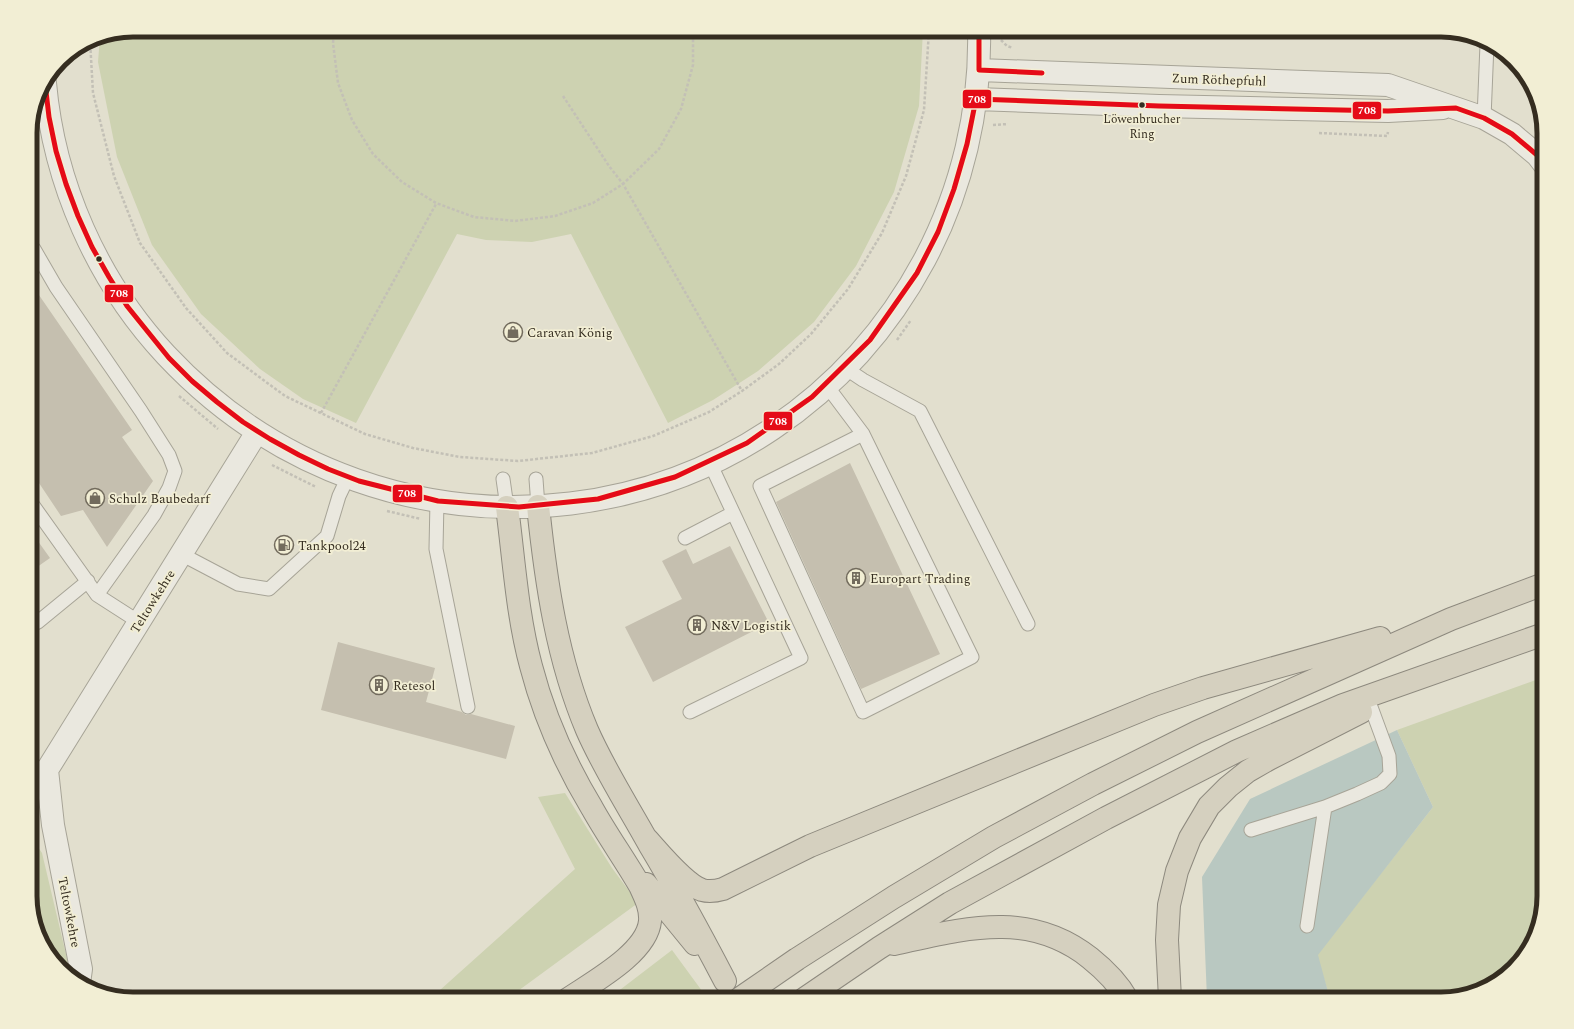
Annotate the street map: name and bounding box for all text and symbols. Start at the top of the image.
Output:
street label: Zum Röthepfuhl [1171,68,1267,92]
line badge: 708 [962,89,992,109]
text: 708 [968,91,986,108]
marker: Löwenbrucher Ring [1137,100,1147,110]
line badge: 708 [1352,101,1382,120]
text: 708 [1358,102,1376,119]
place label: Löwenbrucher Ring [1103,110,1181,144]
unlabelled marker [94,254,104,264]
line badge: 708 [104,284,134,303]
text: 708 [110,285,128,302]
shop icon: Caravan König [502,321,524,343]
place label: Caravan König [527,323,613,343]
line badge: 708 [763,411,793,431]
text: 708 [769,413,787,430]
line badge: 708 [392,484,423,503]
text: 708 [398,485,416,502]
shop icon: Schulz Baubedarf [84,487,106,509]
place label: Schulz Baubedarf [109,489,211,509]
fuel station icon: Tankpool24 [273,534,295,556]
place label: Tankpool24 [298,536,366,556]
street label: Teltowkehre [125,566,180,637]
building icon: Europart Trading [845,567,867,589]
place label: Europart Trading [870,569,971,589]
building icon: N&V Logistik [686,614,708,636]
place label: N&V Logistik [711,616,791,636]
building icon: Retesol [368,674,390,696]
place label: Retesol [393,676,435,696]
street label: Teltowkehre [52,875,86,949]

